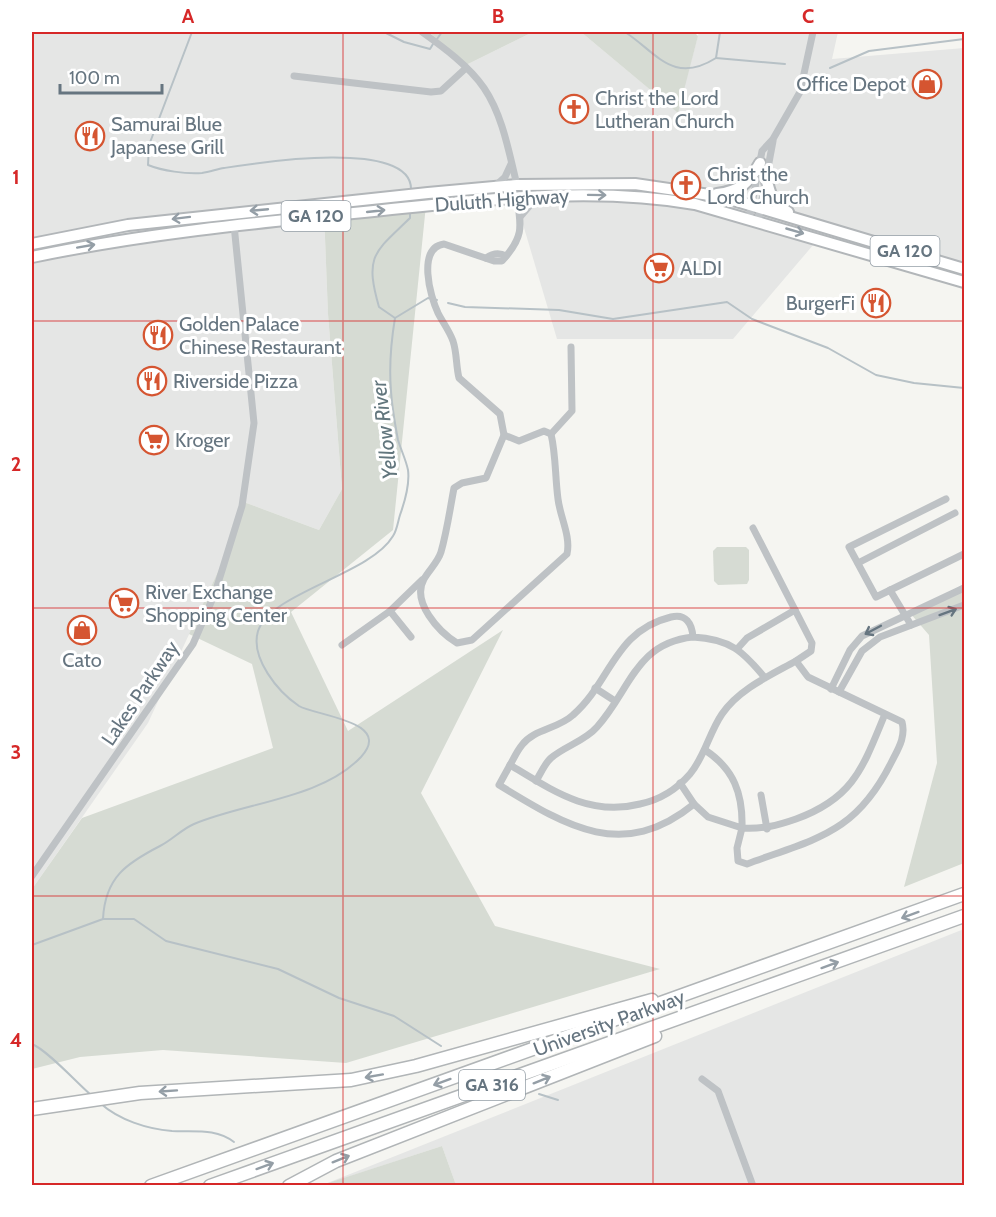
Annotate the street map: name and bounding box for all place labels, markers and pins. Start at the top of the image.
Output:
shop icon: Office Depot [911,68,943,100]
place label: Office Depot [796,72,906,96]
place label: Christ the Lord Lutheran Church [595,86,734,133]
church icon: Christ the Lord Lutheran Church [558,93,590,125]
place label: Samurai Blue Japanese Grill [110,112,224,159]
restaurant icon: Samurai Blue Japanese Grill [74,120,106,152]
place label: Christ the Lord Church [707,162,809,209]
church icon: Christ the Lord Church [670,169,702,201]
supermarket icon: ALDI [643,252,675,284]
place label: ALDI [680,256,722,280]
restaurant icon: BurgerFi [860,287,892,319]
place label: BurgerFi [786,291,855,315]
place label: Golden Palace Chinese Restaurant [179,312,342,359]
restaurant icon: Golden Palace Chinese Restaurant [142,319,174,351]
restaurant icon: Riverside Pizza [136,365,168,397]
place label: Riverside Pizza [173,369,298,393]
supermarket icon: Kroger [138,424,170,456]
place label: Kroger [175,428,231,452]
place label: River Exchange Shopping Center [145,580,288,627]
supermarket icon: River Exchange Shopping Center [108,587,140,619]
shop icon: Cato [66,614,98,646]
place label: Cato [62,648,102,672]

